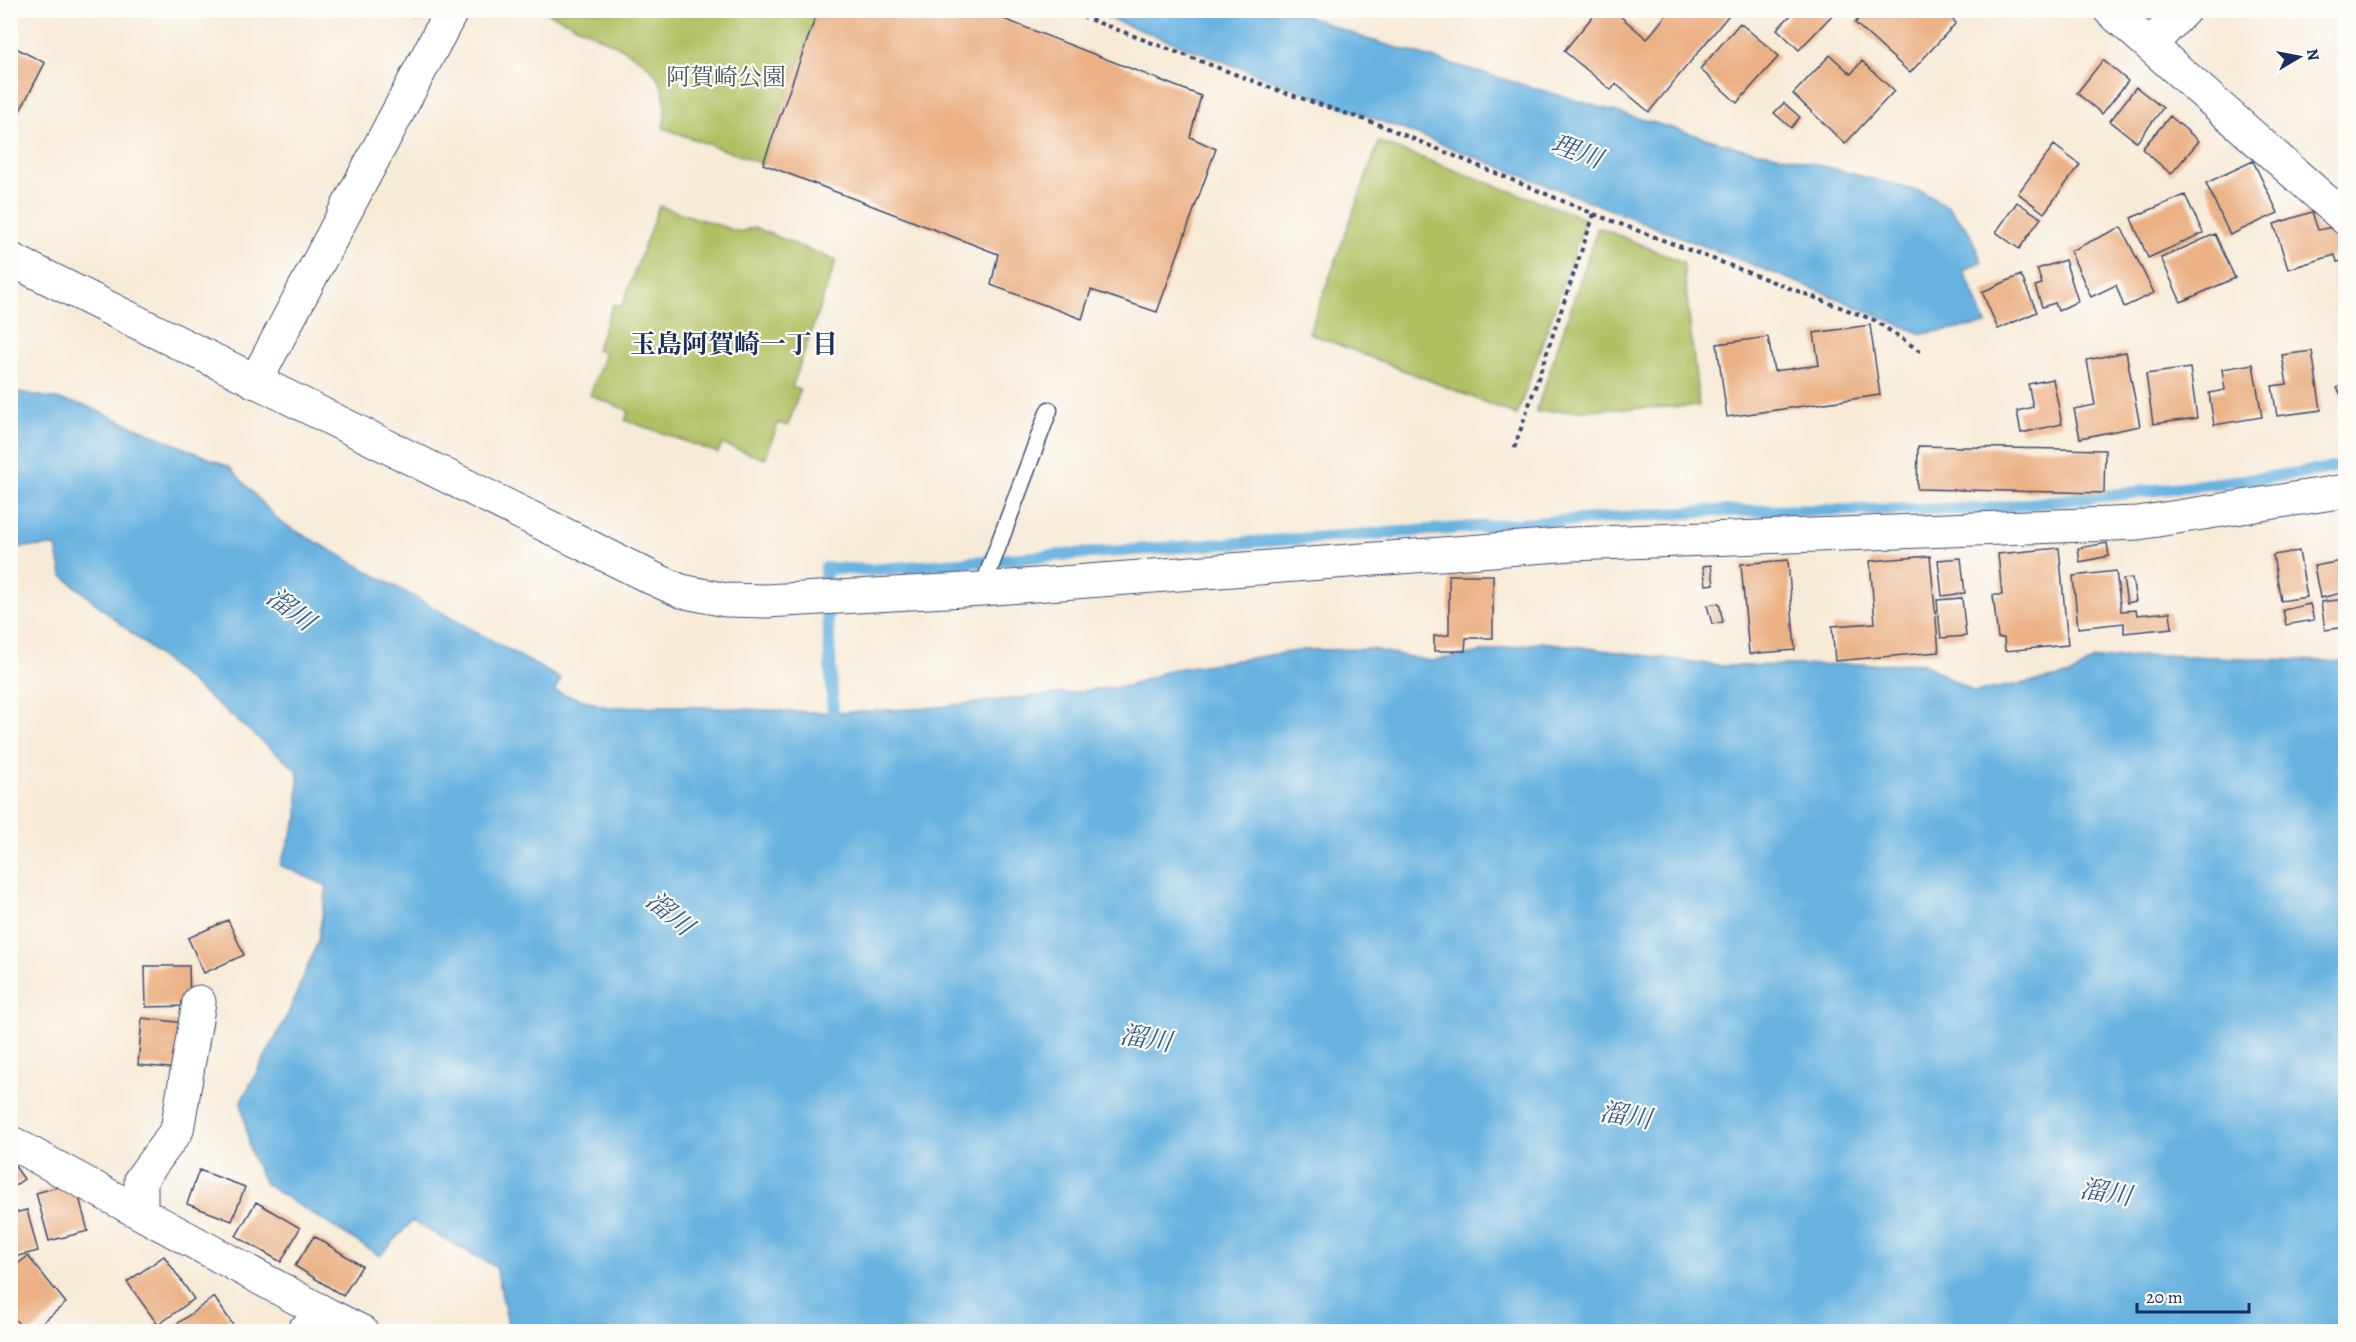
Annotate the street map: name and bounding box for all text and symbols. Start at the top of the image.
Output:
north arrow [2269,27,2329,87]
text: N [2301,47,2325,63]
park label: 阿賀崎公園 [666,61,786,93]
water label: 理川 [1546,126,1610,178]
district label: 玉島阿賀崎一丁目 [630,327,838,362]
water label: 溜川 [259,580,324,641]
water label: 溜川 [639,883,703,945]
water label: 溜川 [1117,1017,1177,1060]
water label: 溜川 [1597,1094,1657,1137]
water label: 溜川 [2077,1171,2137,1214]
scale bar [2137,1276,2250,1314]
text: 20 m [2146,1285,2183,1309]

